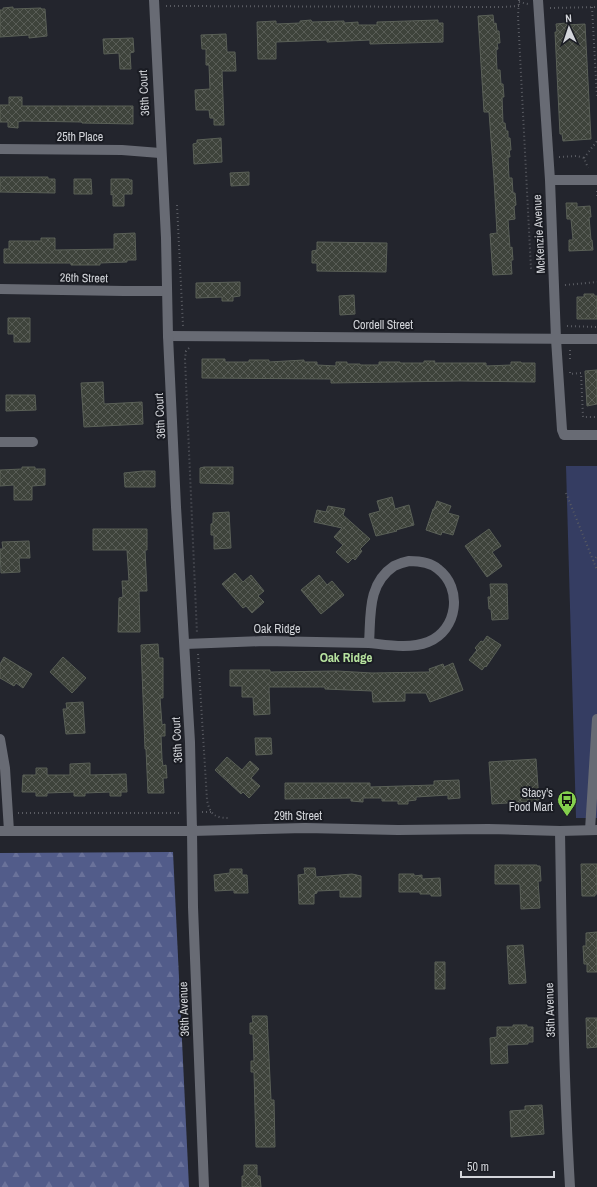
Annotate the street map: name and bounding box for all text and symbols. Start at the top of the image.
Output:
north arrow [549,8,589,48]
text: N [565,11,572,25]
street label: 36th Court [135,69,153,116]
street label: 25th Place [57,129,103,145]
street label: McKenzie Avenue [529,194,549,274]
street label: 26th Street [60,270,108,286]
street label: Cordell Street [353,317,413,333]
street label: 36th Court [151,392,169,439]
street label: Oak Ridge [253,621,301,637]
district label: Oak Ridge [320,649,372,666]
street label: 36th Court [168,716,186,763]
place label: Stacy's Food Mart [509,785,553,815]
bus stop icon: Stacy's Food Mart [556,789,578,817]
street label: 29th Street [274,808,322,824]
street label: 36th Avenue [175,981,193,1037]
street label: 35th Avenue [541,982,559,1038]
scale bar [461,1153,554,1179]
text: 50 m [467,1159,489,1175]

